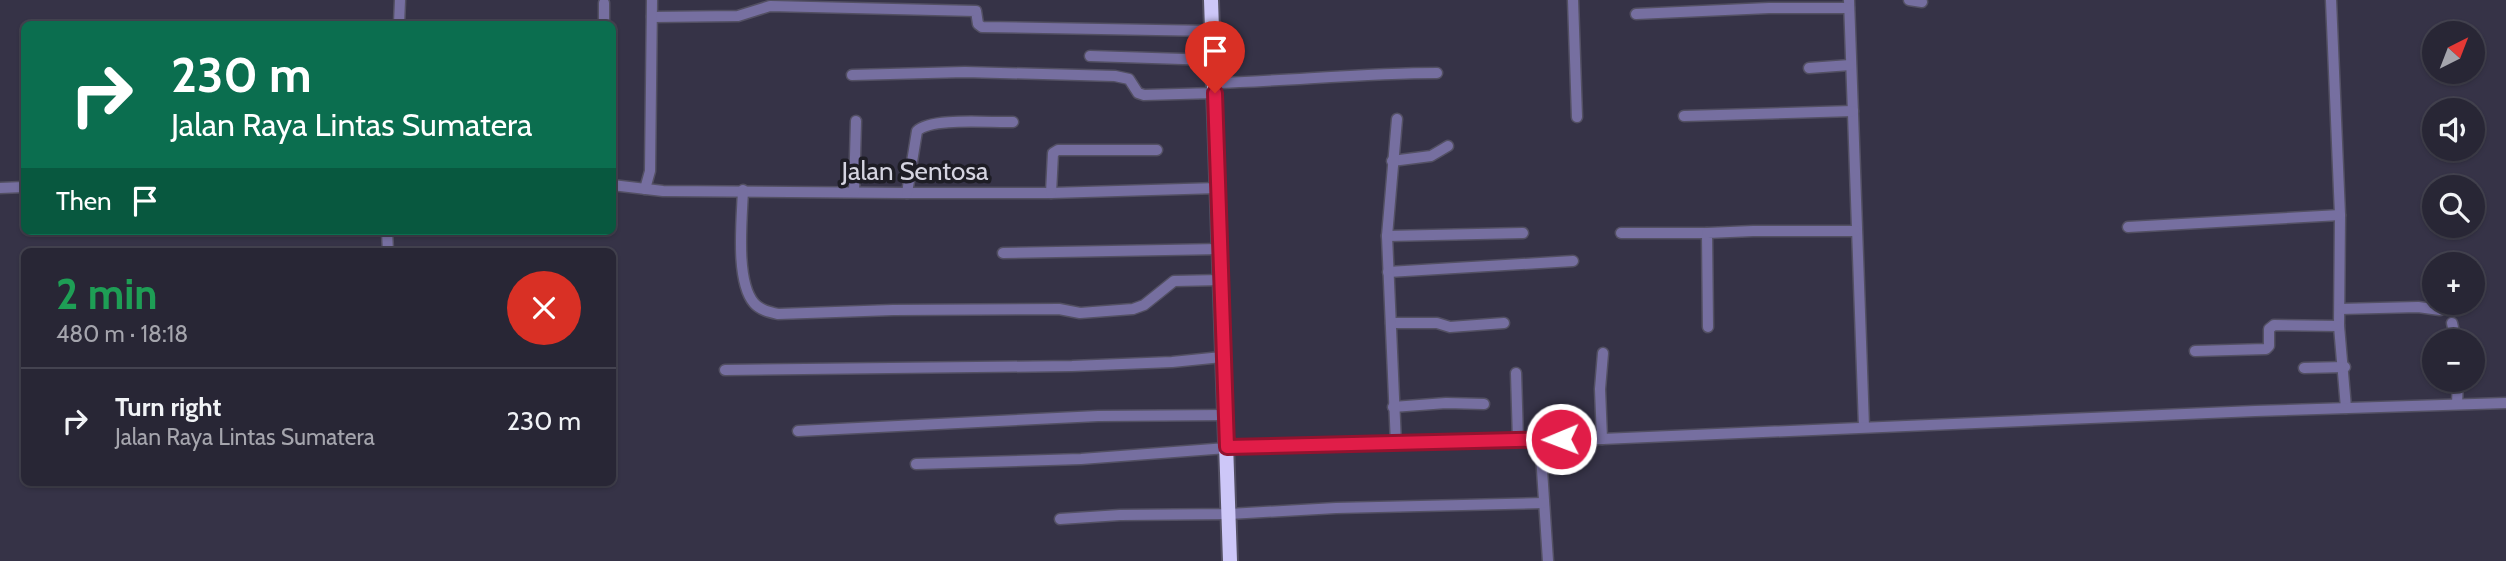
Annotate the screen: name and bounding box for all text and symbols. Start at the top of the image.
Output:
pin [1185,21,1245,93]
north arrow [2422,21,2485,84]
map controls [2422,21,2485,392]
icon: arrive [1196,32,1234,70]
text: 230 m [171,45,312,104]
icon: right [56,49,147,140]
button: sound [2422,98,2485,161]
text: Jalan Raya Lintas Sumatera [171,105,532,144]
street label: Jalan Sentosa [841,155,989,187]
button: search [2422,175,2485,238]
icon: arrive [126,182,164,220]
text: Then [56,185,112,217]
button: + [2422,252,2485,315]
text: 2 min [56,268,157,320]
button: close [507,271,581,345]
text: 480 m · 18:18 [56,320,188,348]
button: − [2422,329,2485,392]
text: Turn right [115,391,221,423]
icon: right [56,402,94,440]
position arrow [1524,402,1598,476]
text: 230 m [507,405,581,437]
text: Jalan Raya Lintas Sumatera [115,423,375,451]

